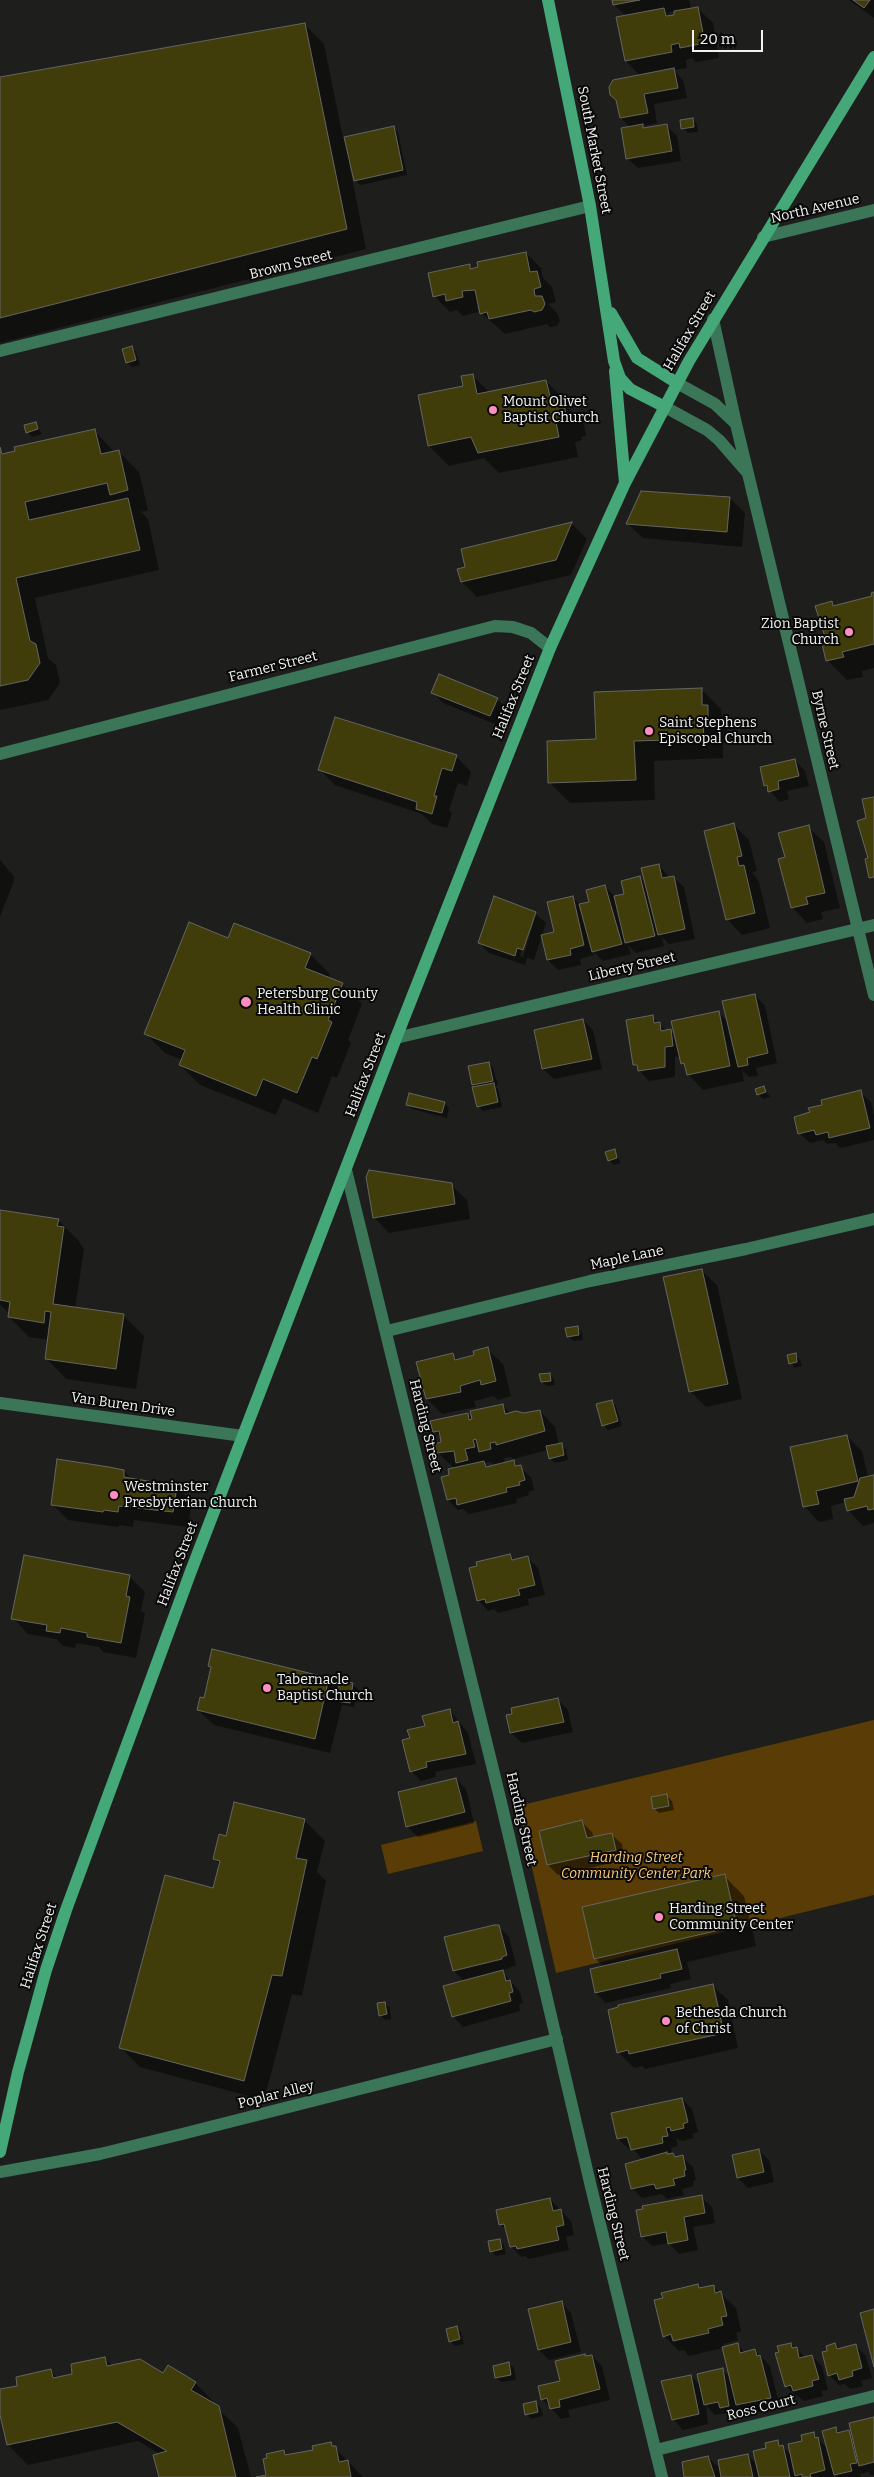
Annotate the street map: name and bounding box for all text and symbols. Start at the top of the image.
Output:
scale bar [694,20,765,52]
text: 20 m [700,30,735,48]
street label: South Market Street [573,85,615,215]
street label: North Avenue [769,191,861,227]
street label: Brown Street [248,247,334,283]
street label: Halifax Street [660,288,720,374]
place label: Mount Olivet Baptist Church [503,394,599,427]
marker: Mount Olivet Baptist Church [487,404,499,416]
place label: Zion Baptist Church [761,616,839,648]
marker: Zion Baptist Church [843,626,855,638]
street label: Farmer Street [227,648,319,686]
street label: Halifax Street [489,652,539,742]
street label: Byrne Street [808,689,842,771]
place label: Saint Stephens Episcopal Church [659,715,772,748]
marker: Saint Stephens Episcopal Church [643,725,655,737]
street label: Liberty Street [587,949,677,985]
place label: Petersburg County Health Clinic [257,986,378,1019]
marker: Petersburg County Health Clinic [239,995,253,1009]
street label: Halifax Street [342,1030,390,1120]
street label: Maple Lane [589,1242,665,1274]
street label: Harding Street [405,1377,445,1475]
street label: Van Buren Drive [70,1389,176,1421]
place label: Westminster Presbyterian Church [124,1479,257,1511]
marker: Westminster Presbyterian Church [108,1489,120,1501]
street label: Halifax Street [154,1519,202,1609]
place label: Tabernacle Baptist Church [277,1672,373,1704]
marker: Tabernacle Baptist Church [261,1682,273,1694]
street label: Harding Street [502,1770,540,1868]
park label: Harding Street Community Center Park [561,1850,711,1882]
street label: Halifax Street [17,1901,61,1991]
place label: Harding Street Community Center [669,1901,793,1934]
marker: Harding Street Community Center [653,1911,665,1923]
place label: Bethesda Church of Christ [676,2005,787,2038]
marker: Bethesda Church of Christ [660,2015,672,2027]
street label: Poplar Alley [236,2077,316,2113]
street label: Harding Street [593,2165,633,2263]
street label: Ross Court [725,2391,797,2425]

